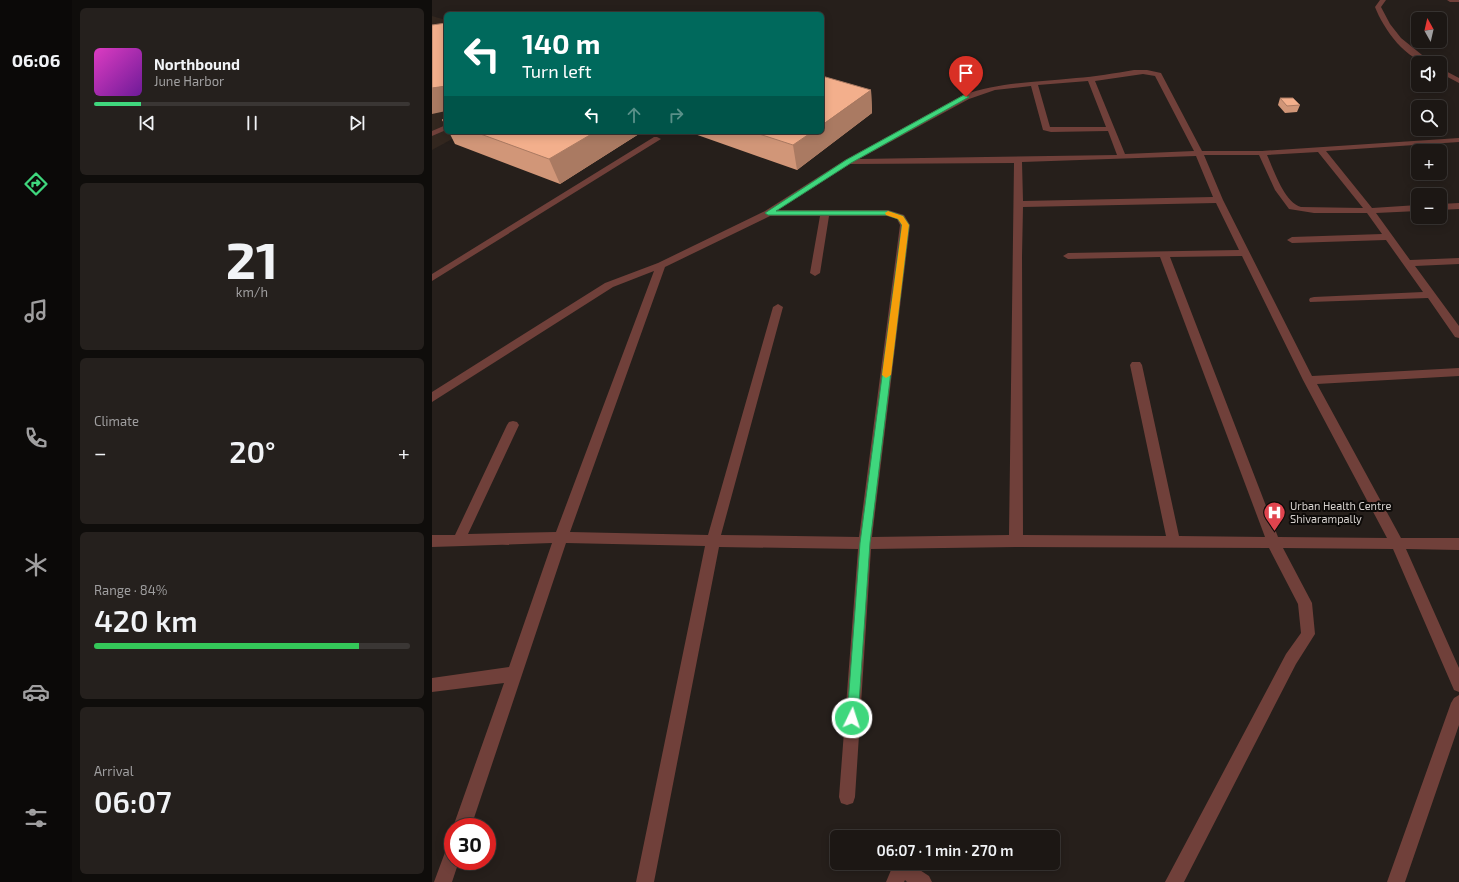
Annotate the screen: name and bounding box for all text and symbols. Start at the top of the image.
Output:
north arrow [1411,12,1447,48]
map controls [1411,12,1447,224]
text: 140 m [522,26,600,60]
icon: left [456,28,508,80]
text: 06:06 [12,49,60,71]
text: Northbound [154,55,240,73]
pin [949,56,983,97]
button: sound [1411,56,1447,92]
text: Turn left [522,60,592,82]
icon: arrive [955,62,977,84]
text: June Harbor [154,73,224,89]
button: search [1411,100,1447,136]
icon: left [581,104,603,126]
icon: ahead [623,104,645,126]
icon: right [665,104,687,126]
icon: previous [136,112,158,134]
icon: pause [241,112,263,134]
icon: next [346,112,368,134]
button: + [1411,144,1447,180]
icon: directions [22,170,50,198]
button: − [1411,188,1447,224]
text: 21 [226,227,278,289]
text: km/h [236,284,268,300]
icon: music [22,297,50,325]
text: Climate [94,413,139,429]
icon: phone [22,424,50,452]
text: 20° [229,433,276,469]
text: − [94,439,107,465]
text: + [398,439,410,465]
hospital icon: Urban Health Centre Shivarampally [1261,499,1287,532]
place label: Urban Health Centre Shivarampally [1290,499,1391,525]
icon: climate [22,551,50,579]
text: Range · 84% [94,582,167,598]
text: 420 km [94,602,198,638]
icon: car [22,678,50,706]
position arrow [831,697,873,739]
text: Arrival [94,763,134,779]
text: 06:07 [94,783,172,819]
icon: filters [22,804,50,832]
speed limit sign: 30 [444,818,496,870]
text: 06:07 · 1 min · 270 m [876,841,1014,859]

